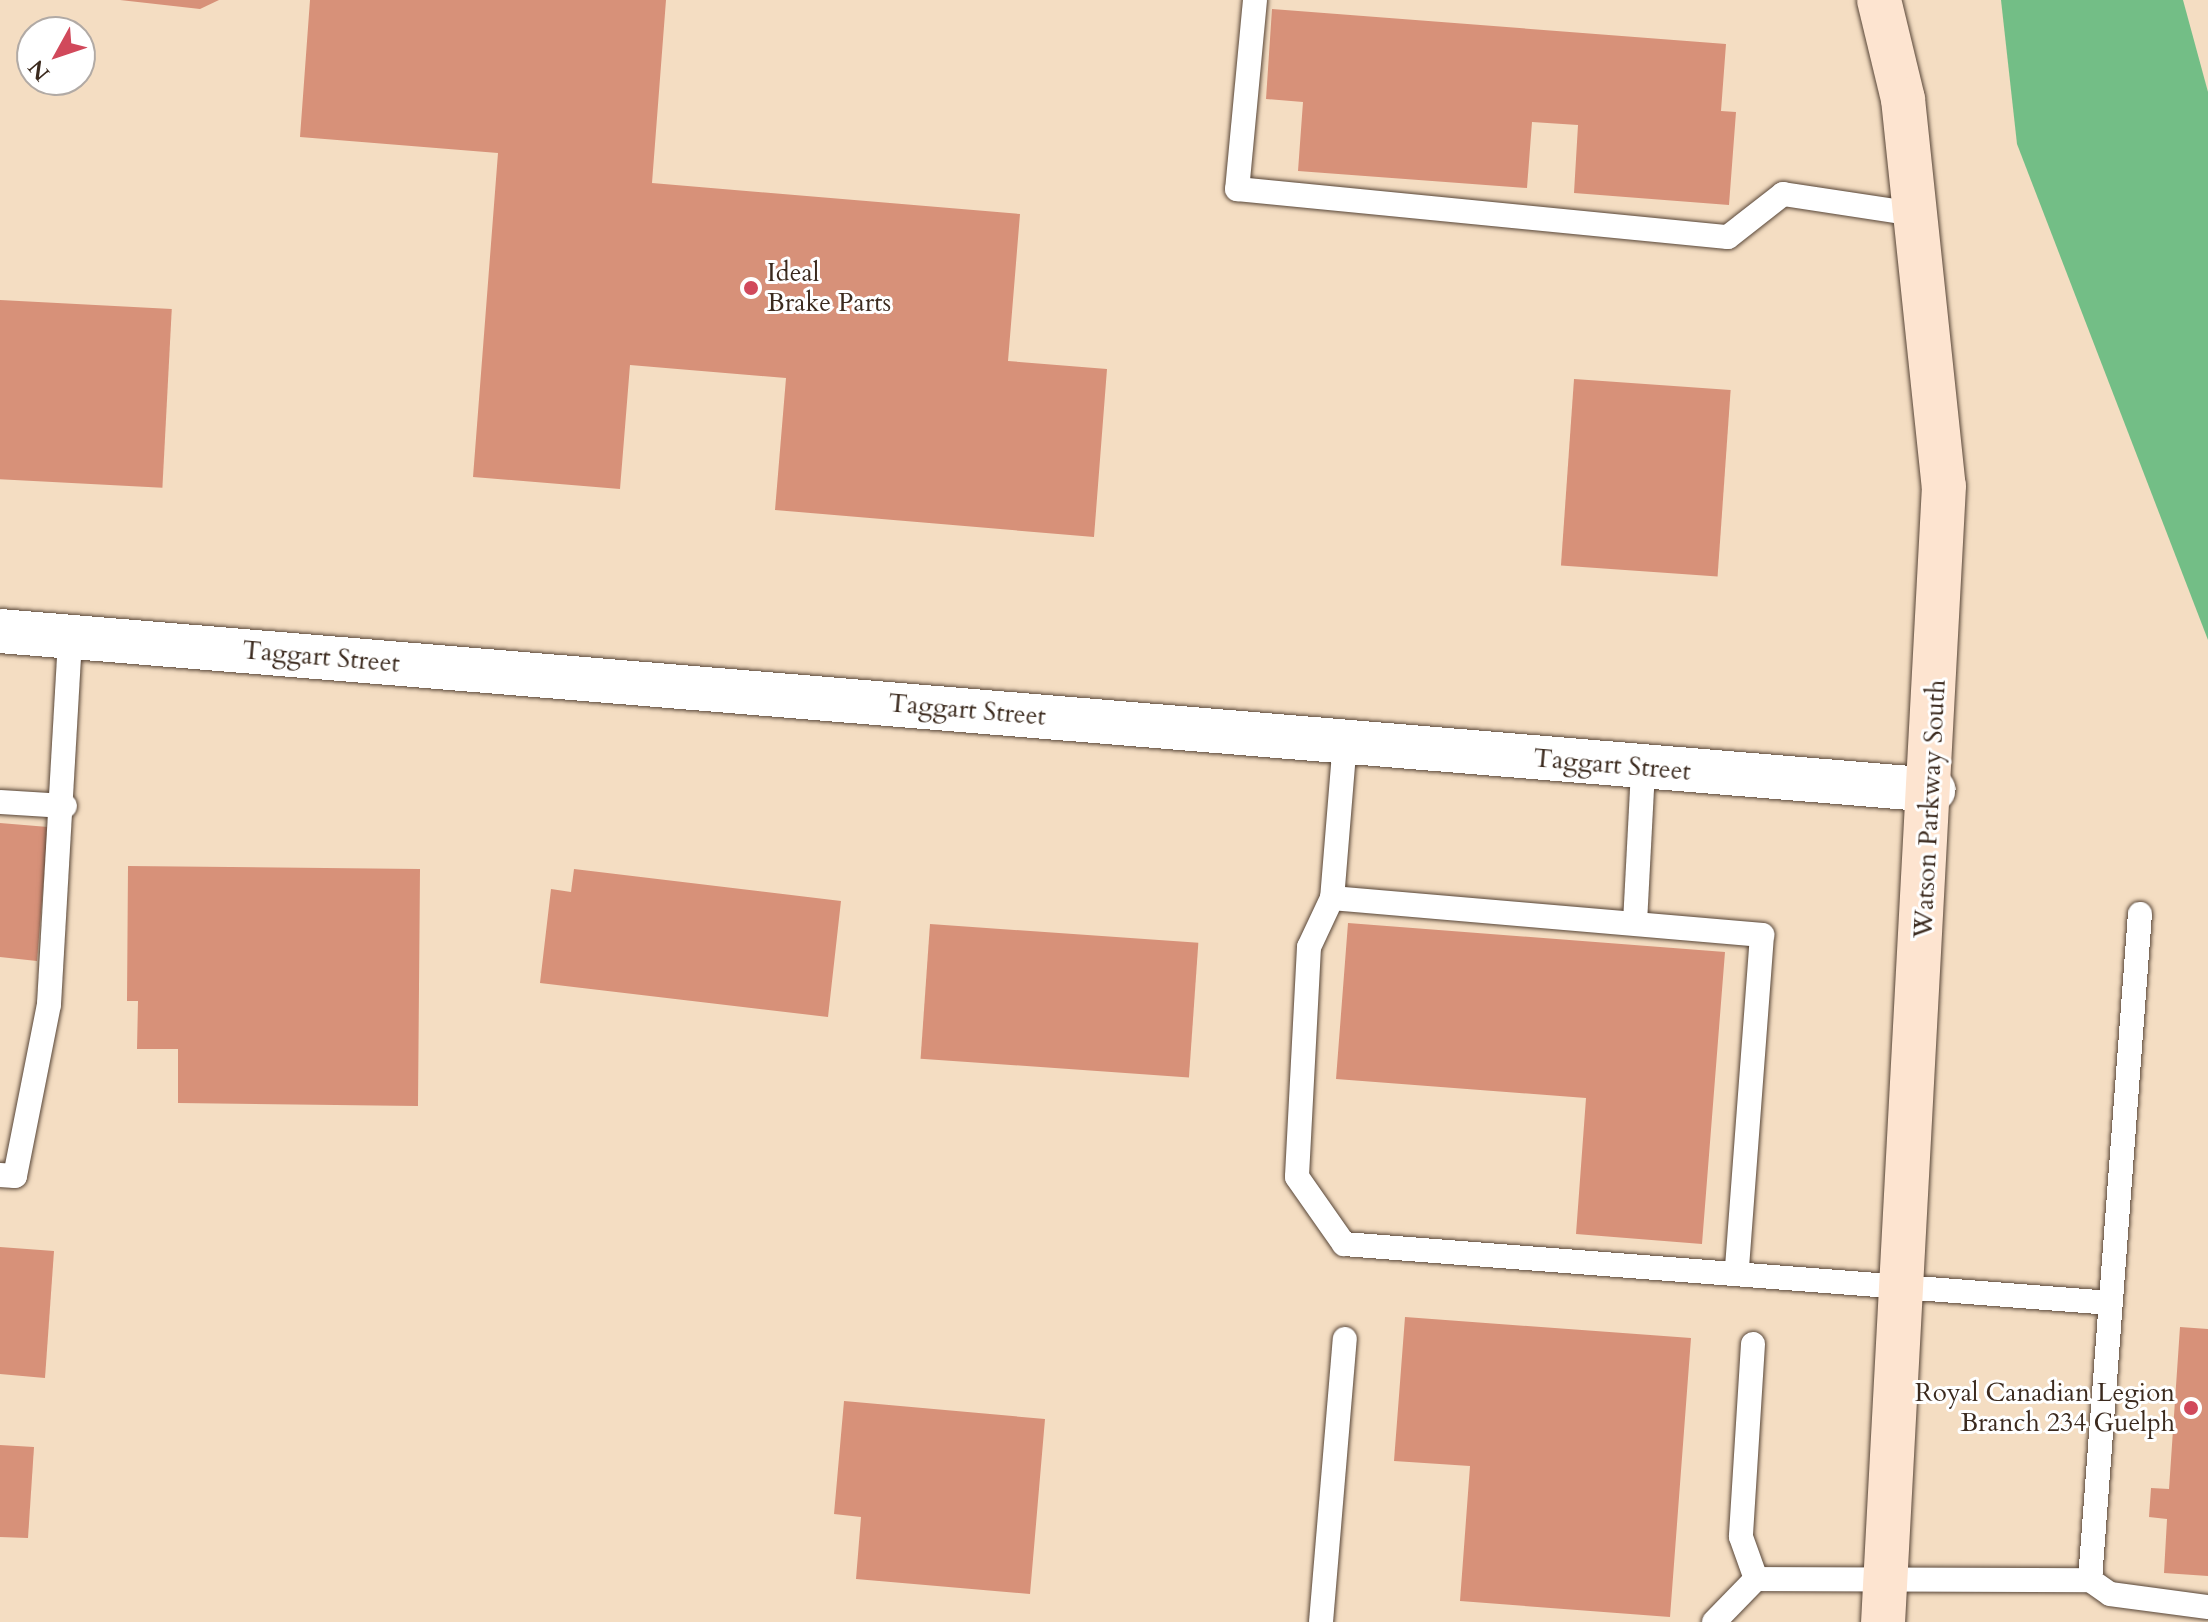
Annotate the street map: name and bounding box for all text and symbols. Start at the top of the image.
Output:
north arrow [16,16,96,96]
text: N [22,53,57,87]
place label: Ideal Brake Parts [767,257,891,318]
marker: Ideal Brake Parts [742,279,760,297]
street label: Taggart Street [241,635,401,679]
street label: Watson Parkway South [1908,679,1952,939]
street label: Taggart Street [887,688,1047,732]
street label: Taggart Street [1532,743,1692,787]
place label: Royal Canadian Legion Branch 234 Guelph [1915,1377,2175,1438]
marker: Royal Canadian Legion Branch 234 Guelph [2182,1399,2200,1417]

